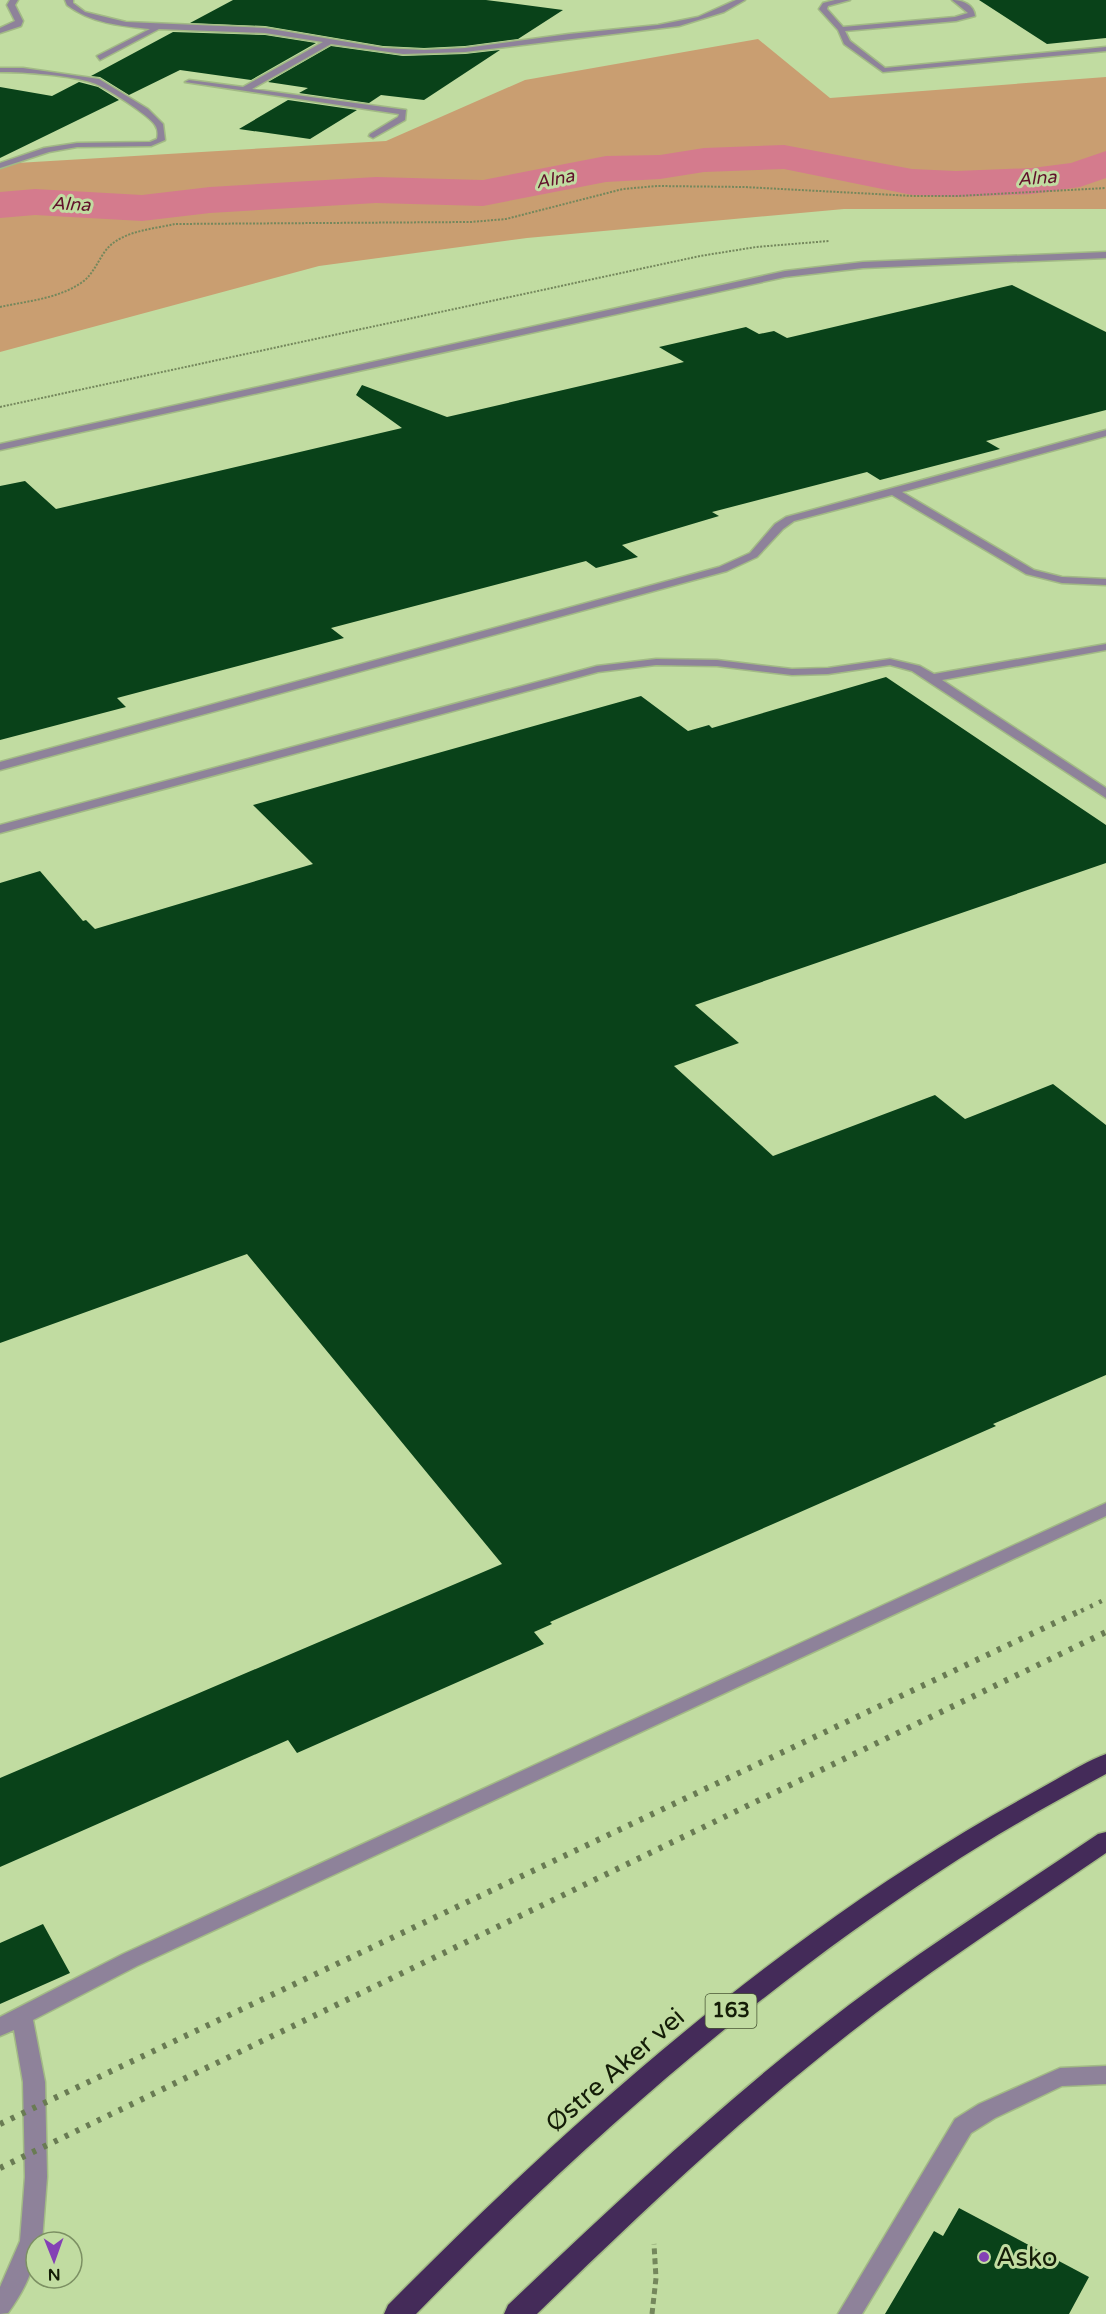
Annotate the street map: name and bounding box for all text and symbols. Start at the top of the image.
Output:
water label: Alna [534,164,577,194]
water label: Alna [1017,166,1058,190]
water label: Alna [51,192,92,216]
road number: 163 [706,1994,756,2028]
street label: Østre Aker vei [539,2001,691,2139]
north arrow [24,2230,84,2290]
place label: Asko [996,2242,1058,2273]
marker: Asko [977,2250,991,2264]
text: N [48,2264,61,2284]

